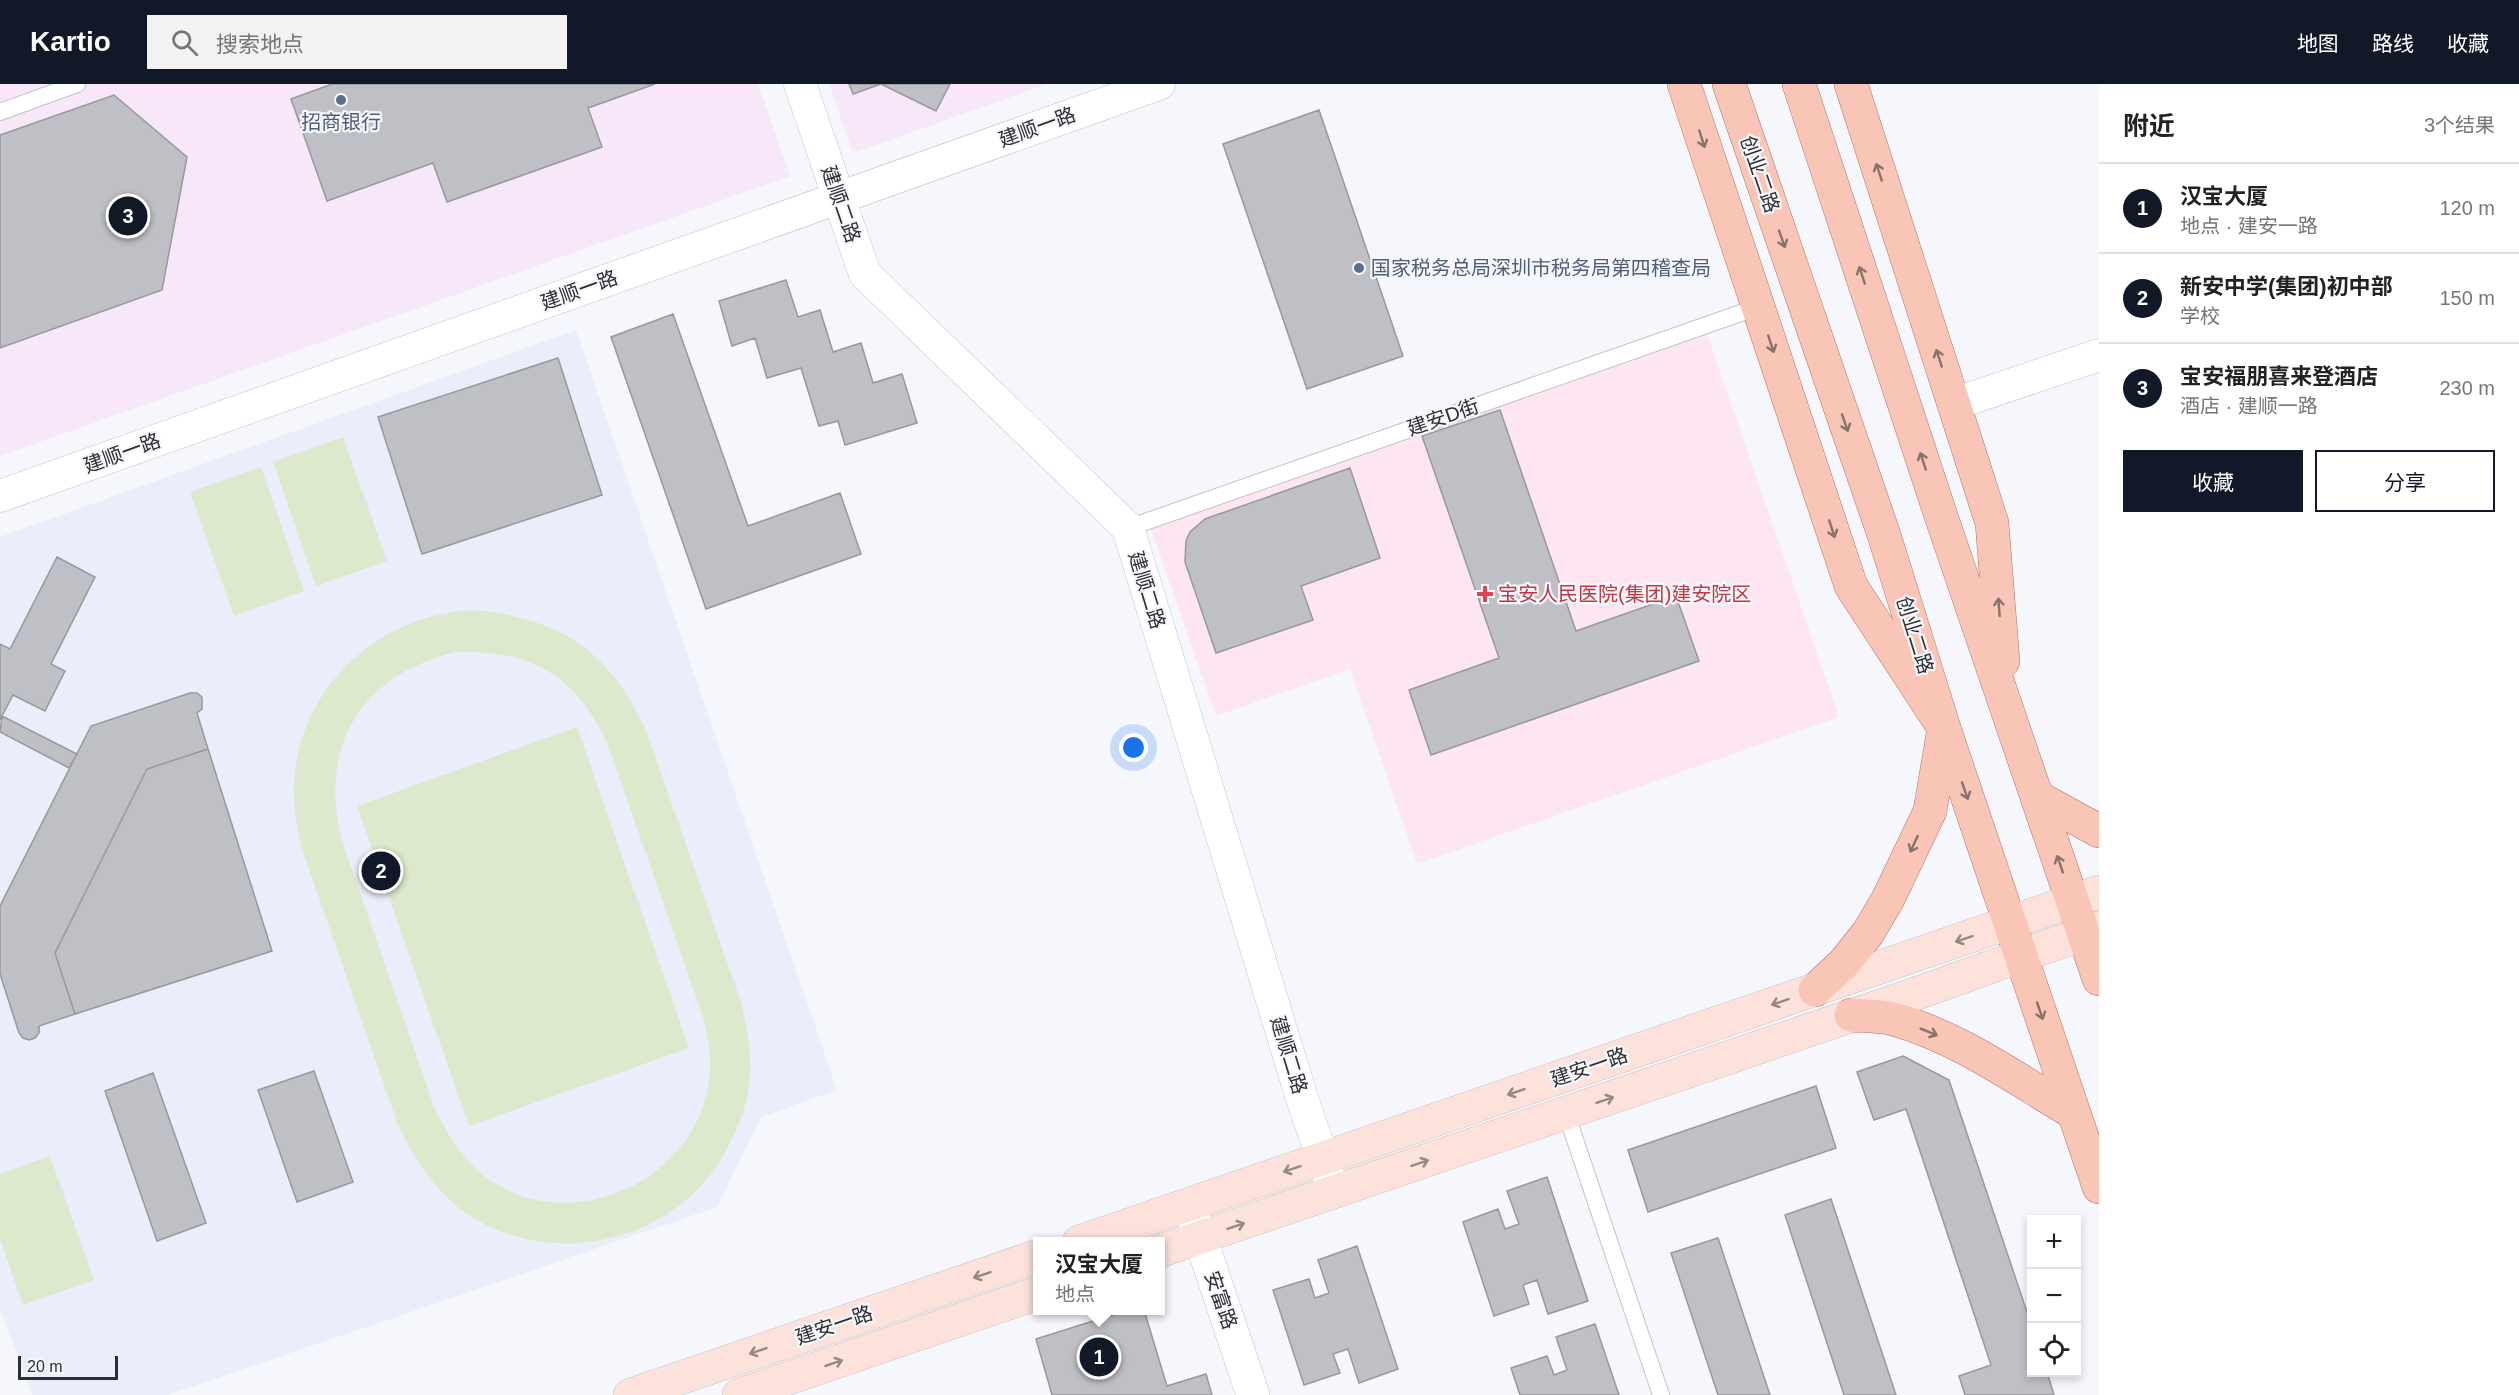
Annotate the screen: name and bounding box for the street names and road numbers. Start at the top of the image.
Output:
street label: 建顺一路 [996,103,1078,151]
street label: 创业二路 [1737,133,1783,215]
street label: 建顺二路 [818,163,864,245]
street label: 建顺一路 [538,266,620,314]
street label: 建安D街 [1404,394,1482,440]
street label: 建顺一路 [81,429,163,477]
street label: 建顺二路 [1125,549,1169,631]
street label: 创业二路 [1893,594,1937,676]
street label: 建顺二路 [1267,1014,1311,1096]
street label: 建安一路 [1548,1044,1630,1090]
street label: 安富路 [1201,1268,1241,1332]
street label: 建安一路 [793,1302,875,1348]

